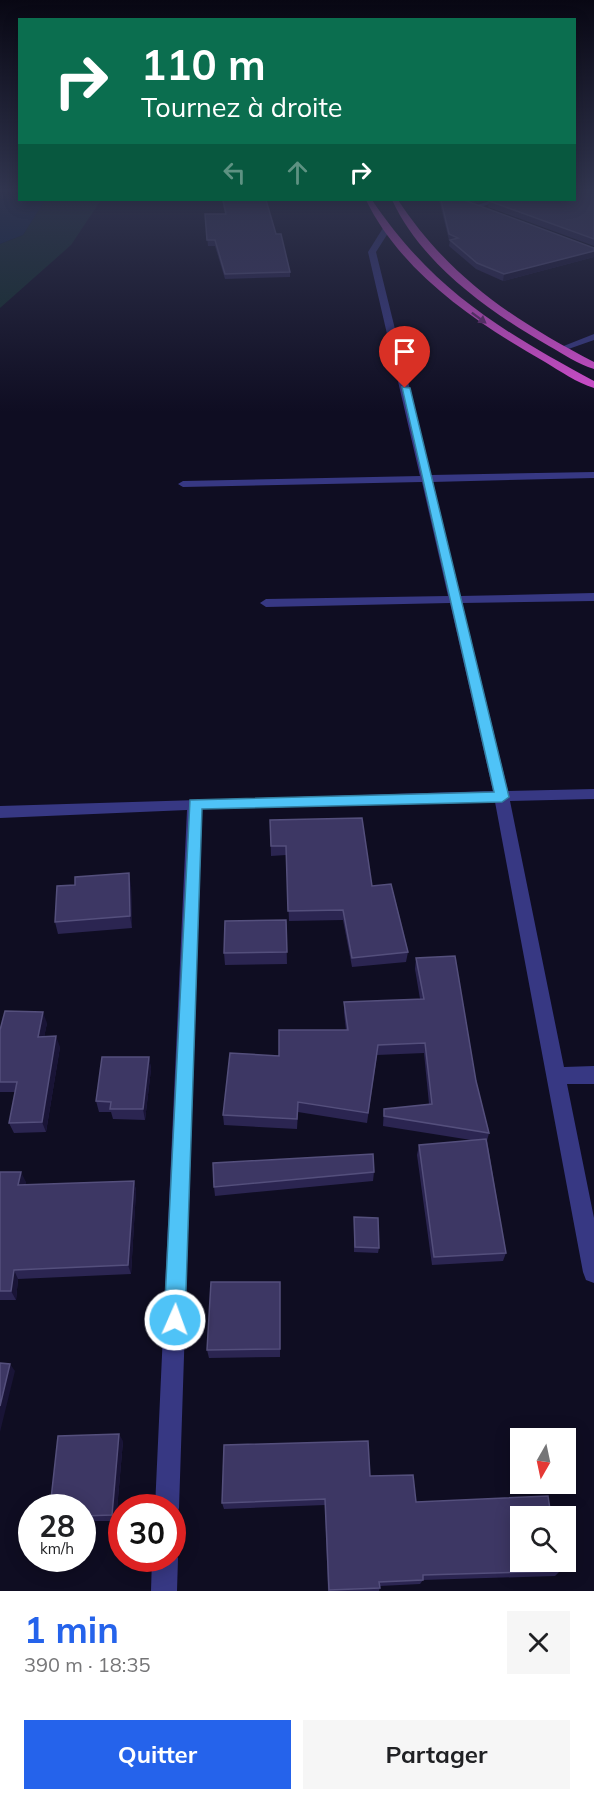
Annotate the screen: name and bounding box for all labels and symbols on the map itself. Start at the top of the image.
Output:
one-way arrow [470,312,486,324]
pin [379,326,430,388]
position arrow [143,1288,207,1352]
north arrow [510,1428,576,1494]
speed limit sign: 30 [108,1494,186,1572]

